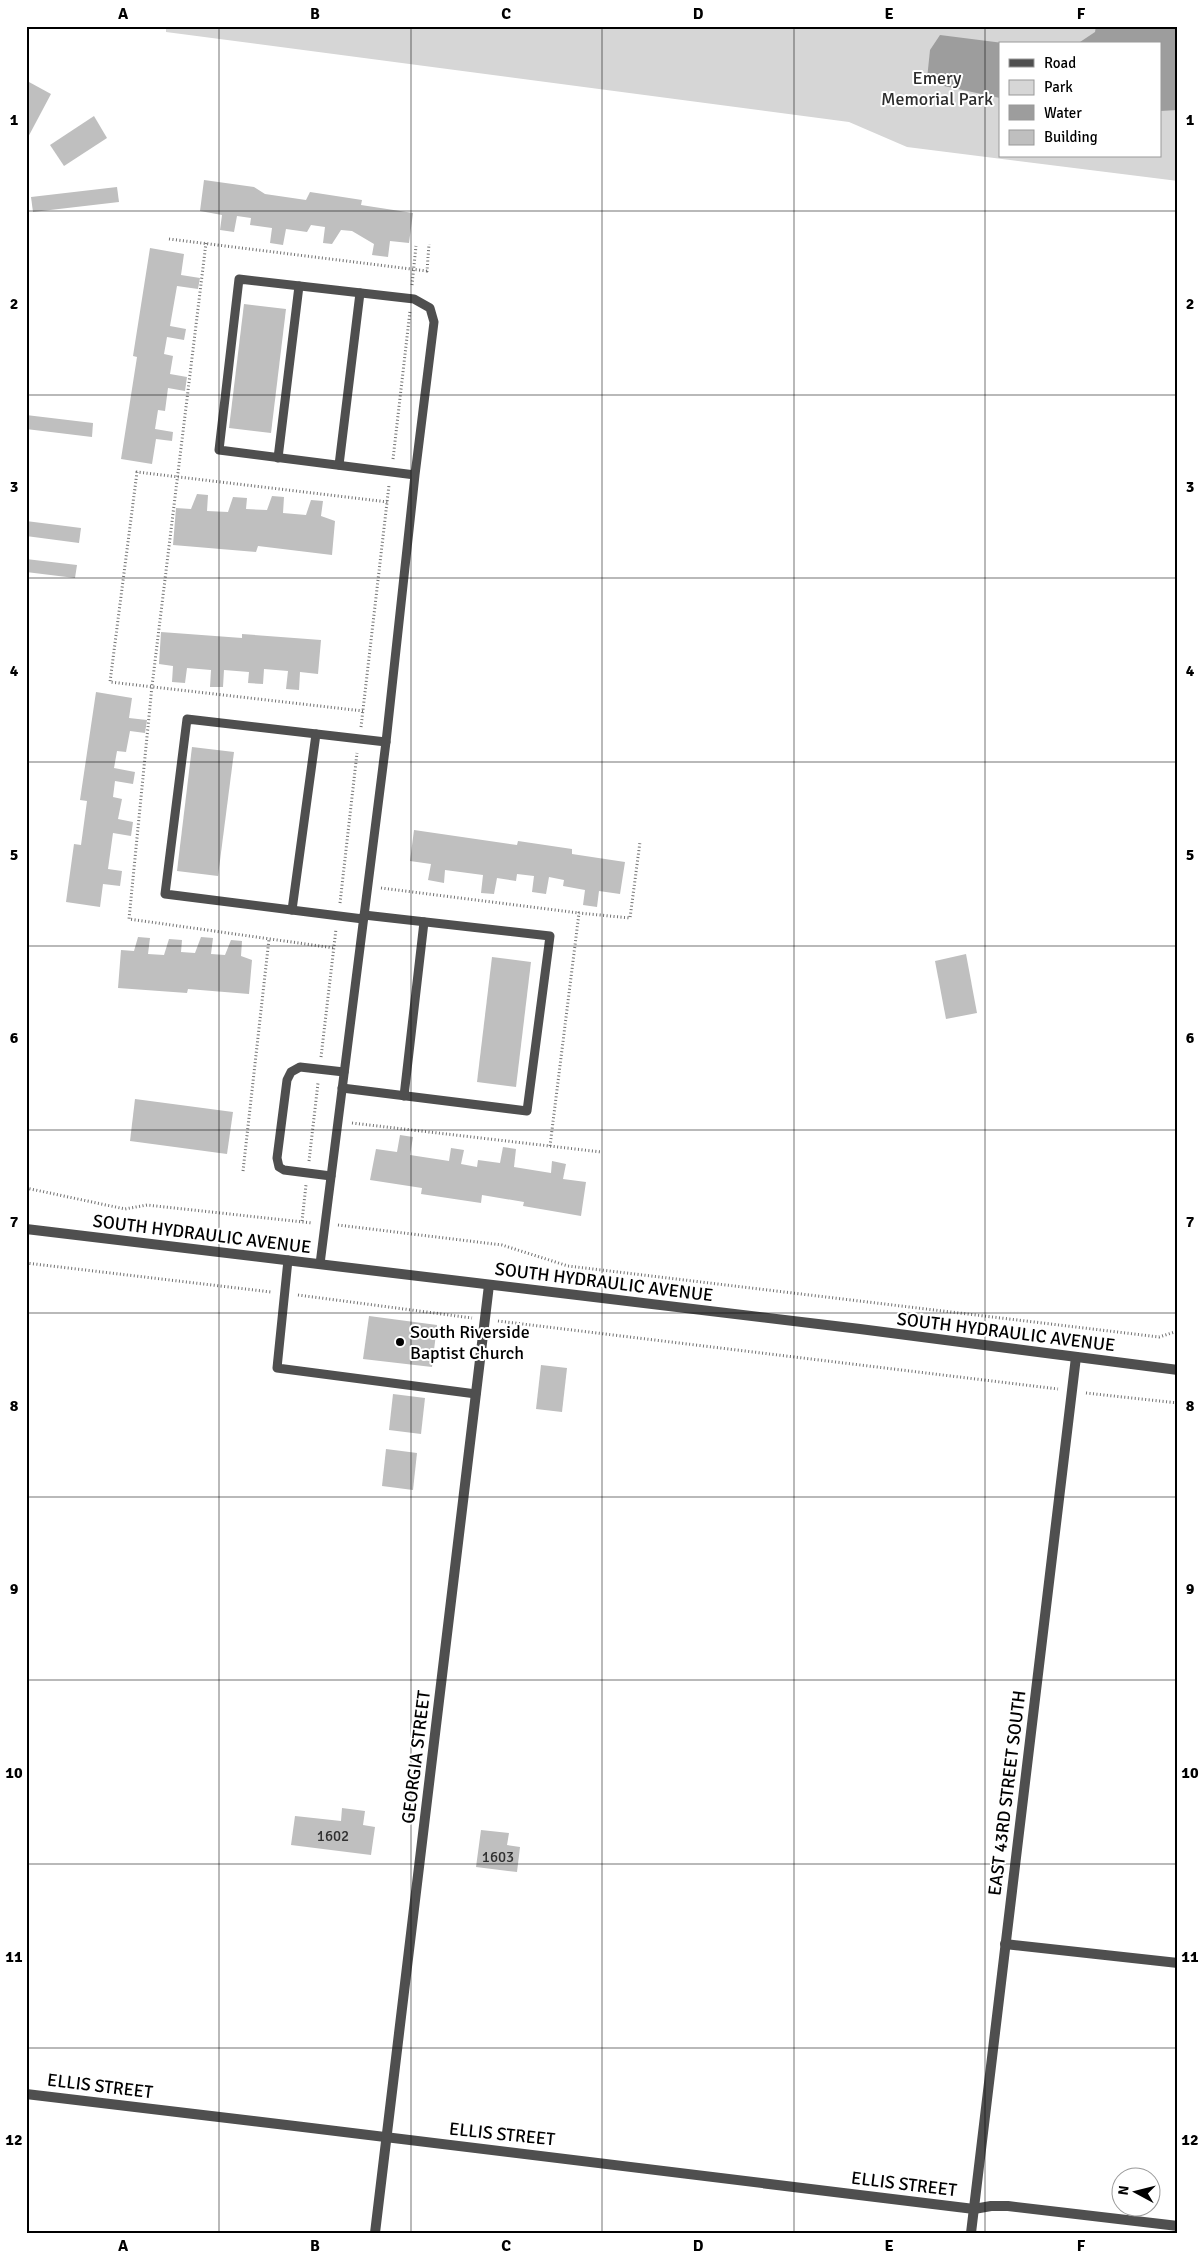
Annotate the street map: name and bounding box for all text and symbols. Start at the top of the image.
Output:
text: A [118,4,129,24]
text: B [310,4,320,24]
text: C [501,4,511,24]
text: D [693,4,704,24]
text: E [884,4,894,24]
text: F [1077,4,1086,24]
legend [999,42,1162,158]
text: Road [1044,54,1076,72]
park label: Emery Memorial Park [881,67,993,110]
text: Park [1044,78,1073,96]
text: Water [1044,104,1082,122]
text: 1 [10,110,19,130]
text: 1 [1186,110,1195,130]
text: Building [1044,128,1098,146]
text: 2 [10,294,18,314]
text: 2 [1186,294,1194,314]
text: 3 [10,477,18,497]
text: 3 [1186,477,1194,497]
text: 4 [10,661,19,681]
text: 4 [1186,661,1195,681]
text: 5 [10,845,18,865]
text: 5 [1186,845,1194,865]
text: 6 [10,1028,19,1048]
text: 6 [1186,1028,1195,1048]
street label: SOUTH HYDRAULIC AVENUE [92,1210,312,1258]
text: 7 [10,1212,19,1232]
text: 7 [1186,1212,1195,1232]
street label: SOUTH HYDRAULIC AVENUE [494,1258,714,1306]
street label: SOUTH HYDRAULIC AVENUE [896,1308,1116,1356]
place label: South Riverside Baptist Church [410,1321,530,1364]
marker: South Riverside Baptist Church [394,1336,406,1348]
text: 8 [10,1396,19,1416]
text: 8 [1186,1396,1195,1416]
text: 9 [10,1579,19,1599]
text: 9 [1186,1579,1195,1599]
street label: GEORGIA STREET [397,1689,435,1825]
street label: EAST 43RD STREET SOUTH [983,1689,1031,1897]
text: 10 [5,1763,23,1783]
text: 10 [1181,1763,1199,1783]
house number: 1602 [317,1827,349,1845]
house number: 1603 [482,1848,514,1866]
text: 11 [5,1947,23,1967]
text: 11 [1181,1947,1199,1967]
street label: ELLIS STREET [46,2069,154,2103]
street label: ELLIS STREET [448,2118,556,2151]
text: 12 [5,2130,23,2150]
text: 12 [1181,2130,1199,2150]
north arrow [1112,2166,1162,2216]
street label: ELLIS STREET [850,2167,958,2201]
text: N [1115,2185,1133,2196]
text: A [118,2236,129,2256]
text: B [310,2236,320,2256]
text: C [501,2236,511,2256]
text: D [693,2236,704,2256]
text: E [884,2236,894,2256]
text: F [1077,2236,1086,2256]

